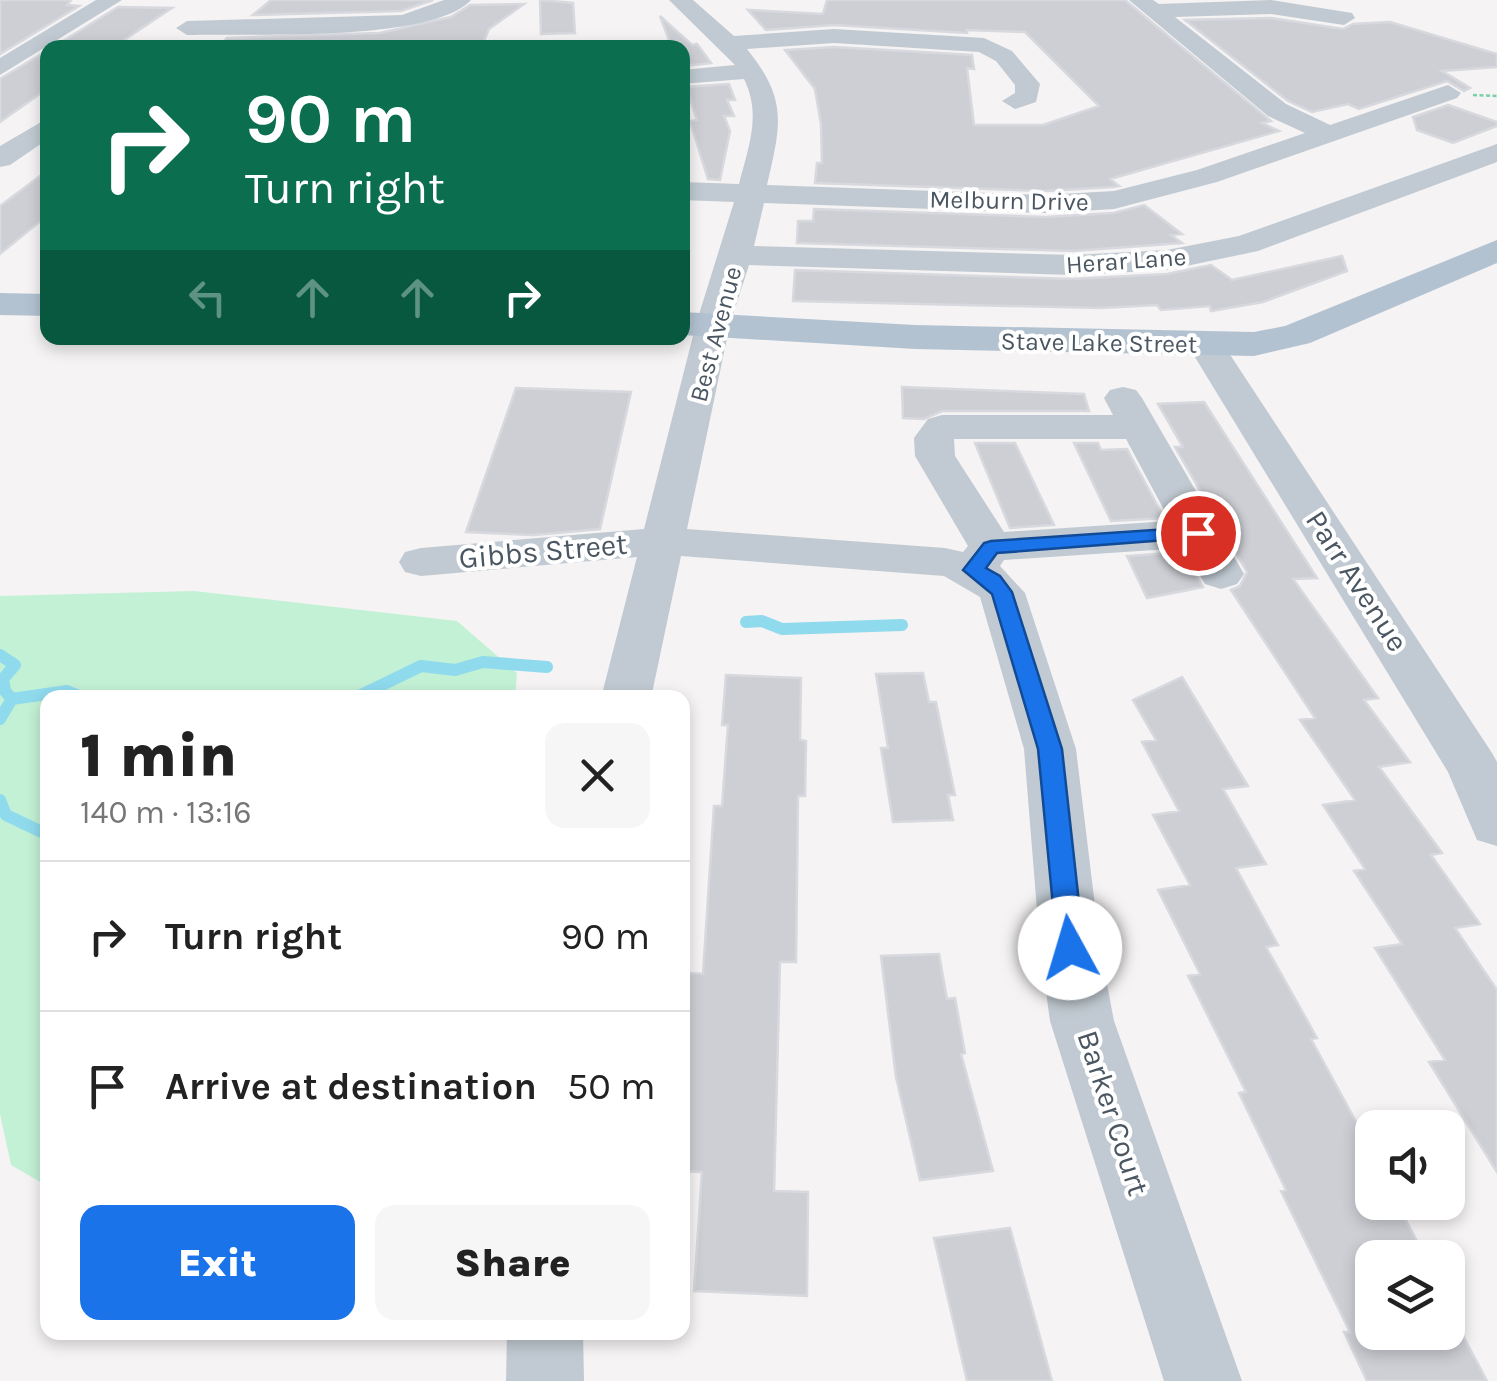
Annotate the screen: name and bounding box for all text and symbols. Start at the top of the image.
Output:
text: 90 m [245,78,416,160]
icon: right [80,80,210,210]
text: Turn right [245,162,445,214]
street label: Melburn Drive [929,185,1089,216]
street label: Herar Lane [1065,242,1187,279]
street label: Best Avenue [683,263,747,405]
icon: left [180,270,235,325]
icon: ahead [285,270,340,325]
icon: ahead [390,270,445,325]
icon: right [495,270,550,325]
street label: Stave Lake Street [1000,326,1198,359]
pin [1156,491,1241,576]
street label: Parr Avenue [1298,504,1416,658]
icon: arrive [1171,506,1226,561]
street label: Gibbs Street [457,526,629,576]
text: 1 min [80,721,237,791]
button: close [545,723,650,828]
text: 140 m · 13:16 [80,794,252,831]
position arrow [1018,896,1122,1000]
icon: right [80,909,135,964]
text: Turn right [165,914,342,959]
text: 90 m [561,914,650,959]
street label: Barker Court [1069,1026,1157,1200]
icon: arrive [80,1059,135,1114]
text: Arrive at destination [165,1064,537,1109]
text: 50 m [567,1064,655,1109]
map controls [1355,1110,1465,1350]
button: sound [1355,1110,1465,1220]
button: Exit [80,1205,355,1320]
button: Share [375,1205,650,1320]
button: layers [1355,1240,1465,1350]

